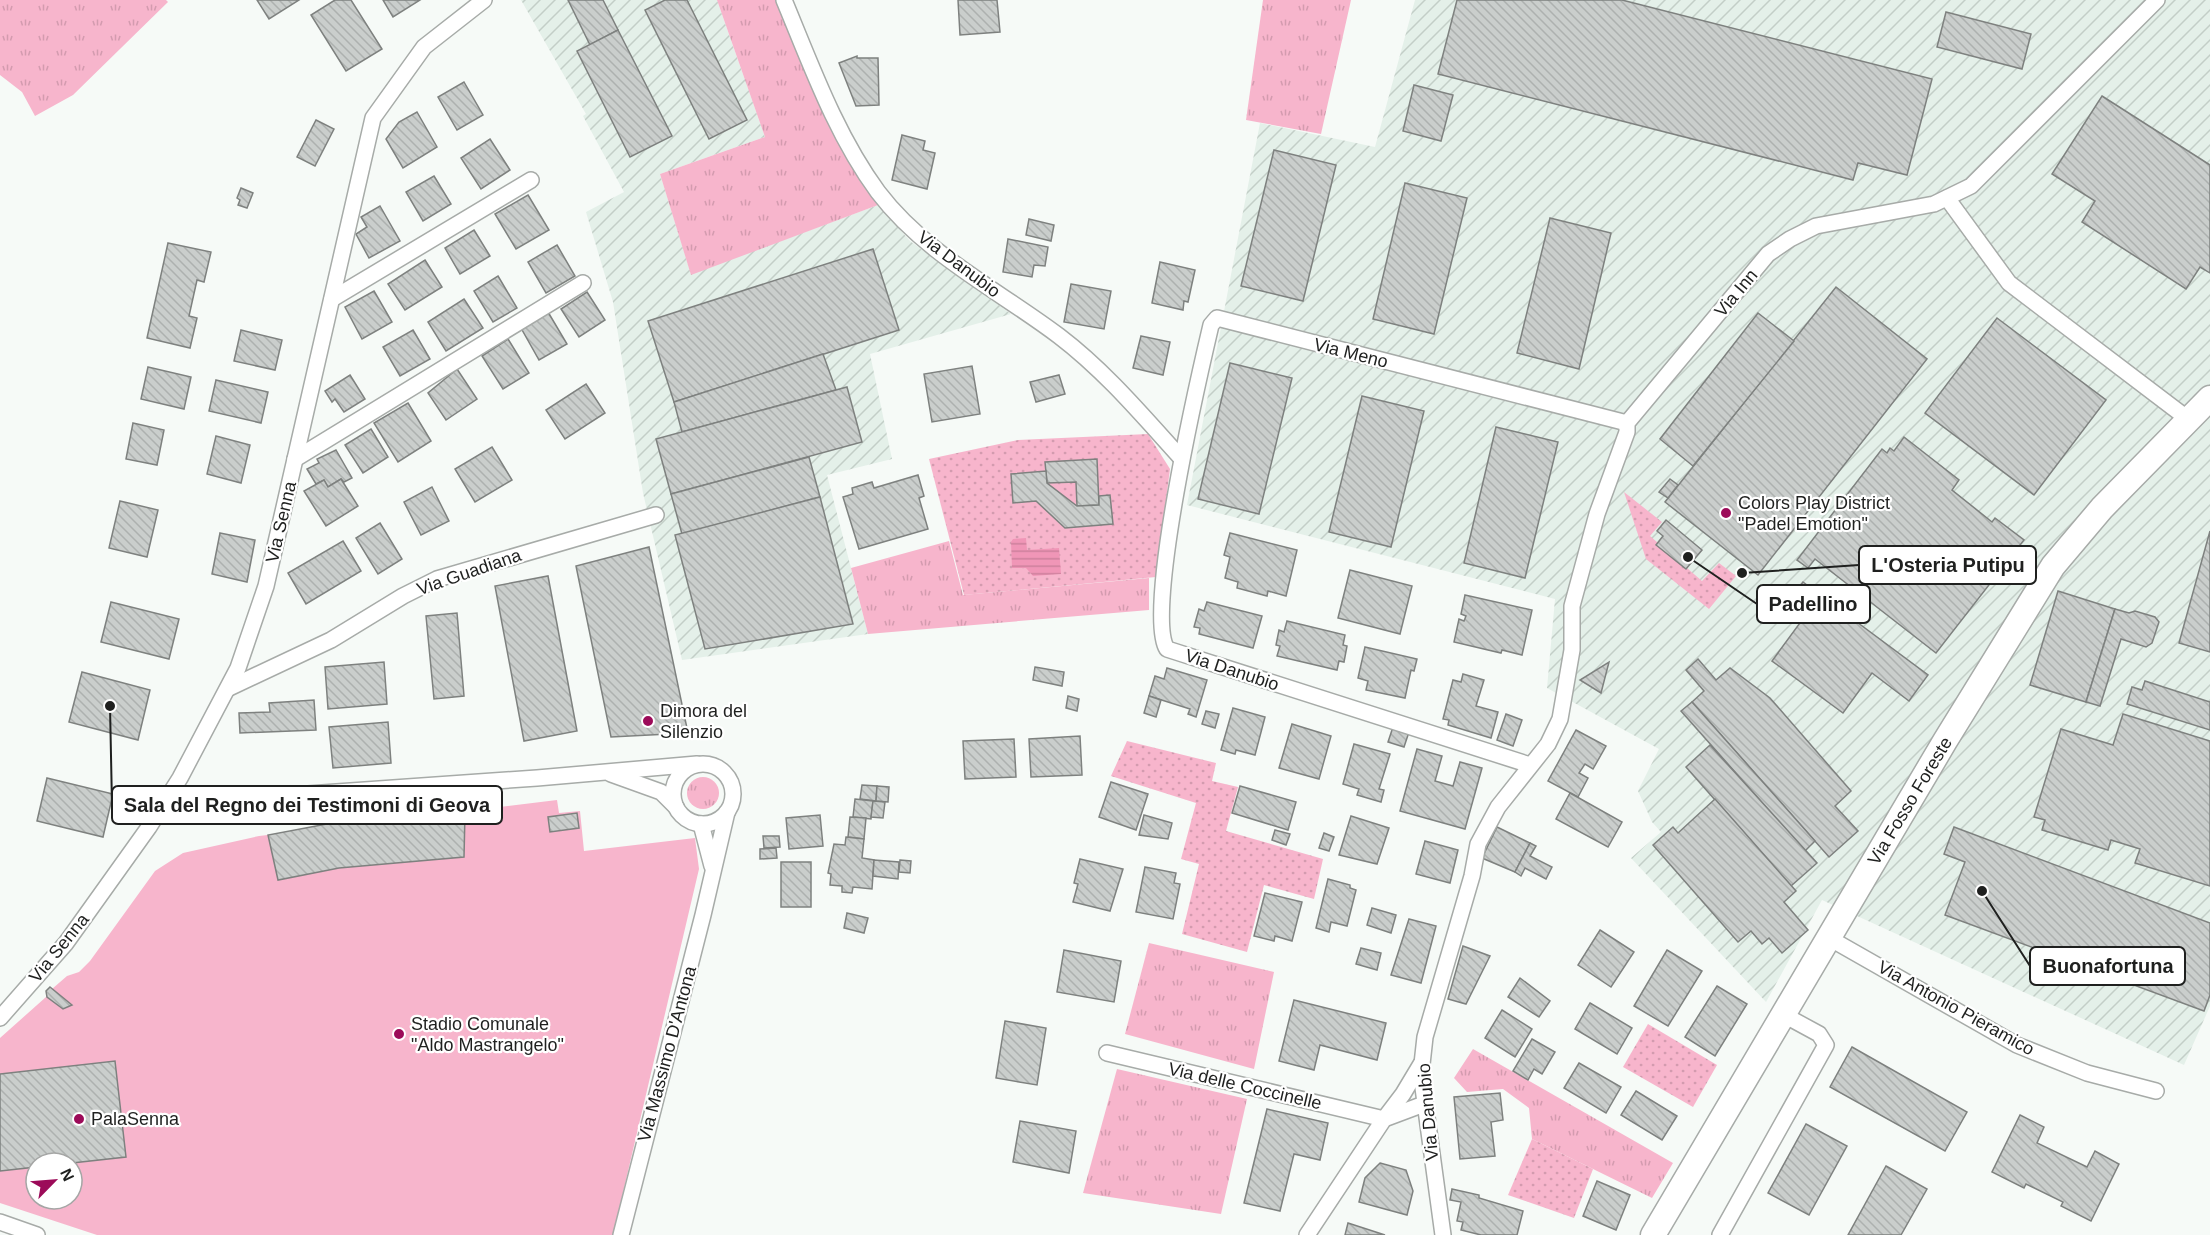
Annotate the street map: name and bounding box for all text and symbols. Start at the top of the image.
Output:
street label: Via Danubio [914,227,1004,301]
street label: Via Inn [1710,265,1762,321]
street label: Via Meno [1312,334,1390,372]
street label: Via Senna [262,478,300,565]
place label: Colors Play District "Padel Emotion" [1738,493,1890,534]
marker: Colors Play District "Padel Emotion" [1719,506,1733,520]
street label: Via Guadiana [414,545,525,599]
callout: L'Osteria Putipu [1859,546,2036,584]
text: L'Osteria Putipu [1871,554,2025,576]
callout: Padellino [1757,585,1870,623]
text: Padellino [1769,593,1857,615]
street label: Via Danubio [1182,645,1282,695]
place label: Dimora del Silenzio [660,701,747,742]
marker: Dimora del Silenzio [641,714,655,728]
street label: Via Fosso Foreste [1864,733,1956,869]
callout: Sala del Regno dei Testimoni di Geova [112,786,502,824]
text: Sala del Regno dei Testimoni di Geova [124,794,491,816]
street label: Via Senna [25,909,93,986]
callout: Buonafortuna [2030,947,2185,985]
text: Buonafortuna [2042,955,2174,977]
street label: Via Antonio Pieramico [1874,957,2038,1059]
street label: Via Massimo D'Antona [634,963,700,1144]
place label: Stadio Comunale "Aldo Mastrangelo" [411,1014,564,1055]
marker: Stadio Comunale "Aldo Mastrangelo" [392,1027,406,1041]
street label: Via delle Coccinelle [1166,1059,1324,1113]
street label: Via Danubio [1414,1062,1442,1162]
place label: PalaSenna [91,1109,180,1129]
marker: PalaSenna [72,1112,86,1126]
north arrow [24,1151,84,1211]
text: N [57,1166,77,1184]

